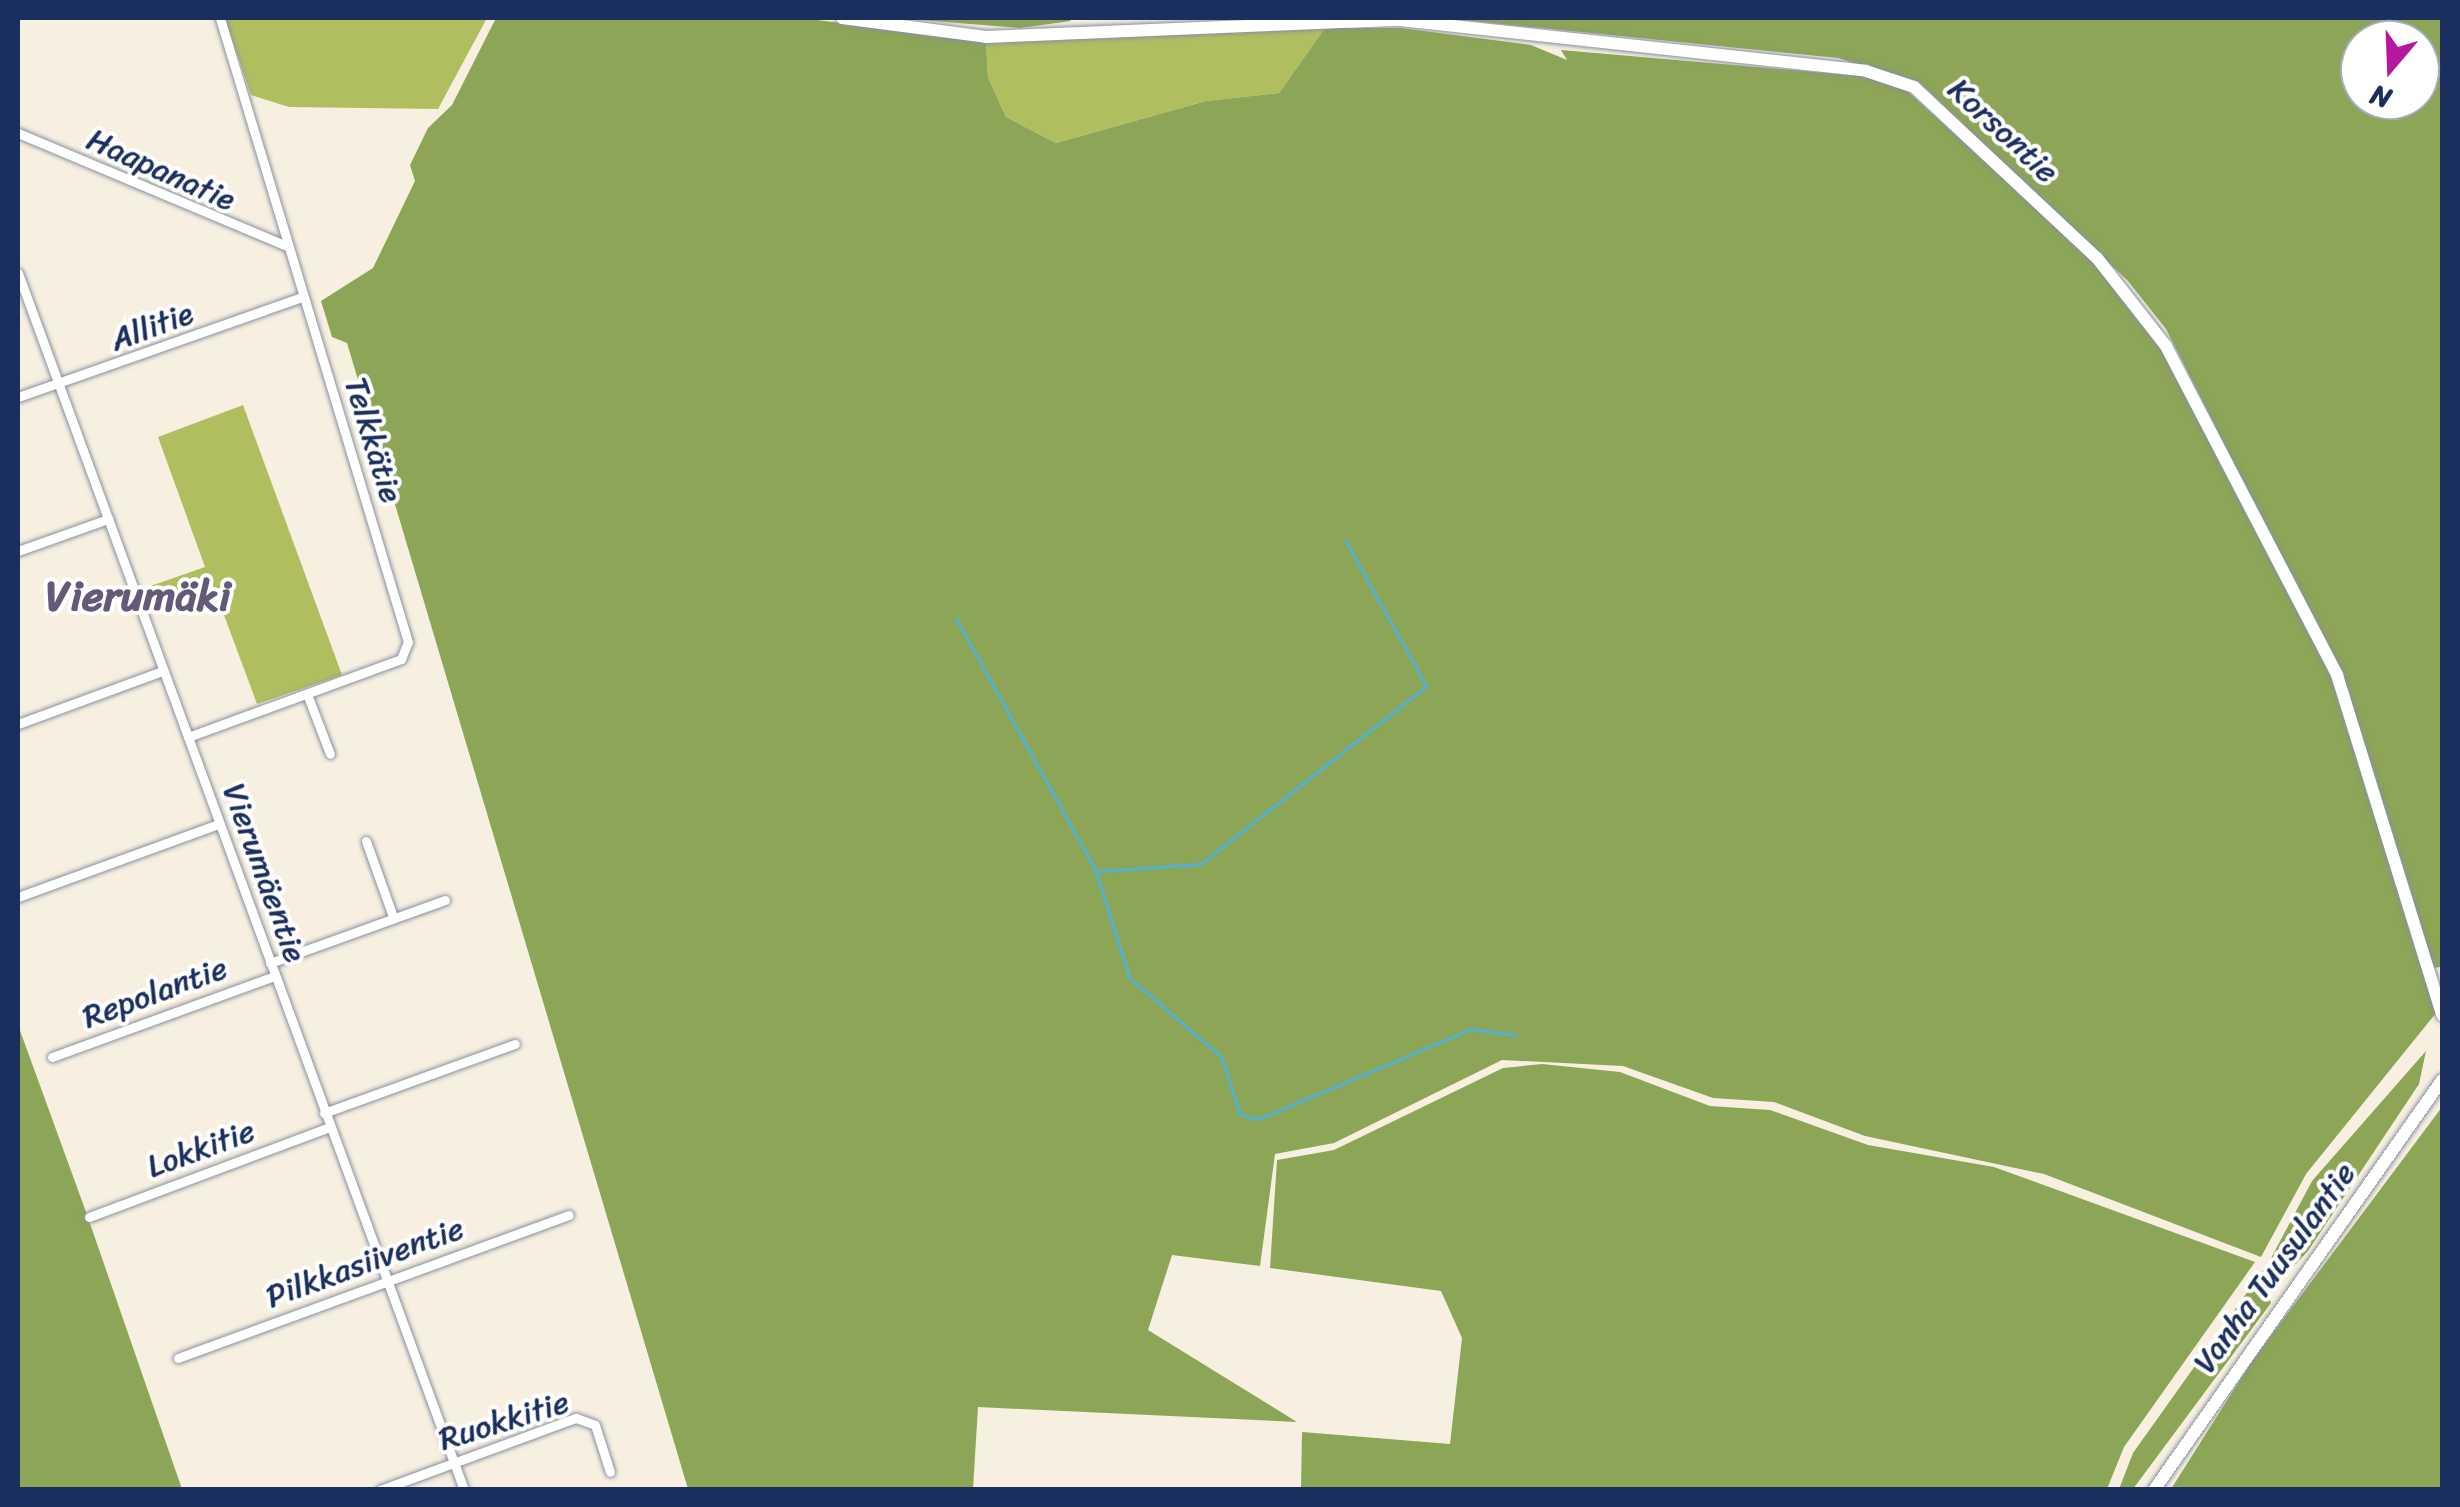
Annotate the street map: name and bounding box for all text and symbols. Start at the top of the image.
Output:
north arrow [2340,20,2440,120]
street label: Korsontie [1940,70,2066,192]
text: N [2364,71,2398,123]
street label: Haapanatie [81,120,241,220]
street label: Allitie [105,294,199,360]
street label: Telkkätie [336,373,410,507]
district label: Vierumäki [45,571,231,621]
street label: Vierumäentie [214,778,314,968]
street label: Repolantie [78,949,232,1037]
street label: Lokkitie [142,1112,260,1186]
street label: Vanha Tuusulantie [2185,1154,2365,1382]
street label: Pilkkasiiventie [261,1209,469,1317]
street label: Ruokkitie [434,1383,574,1459]

